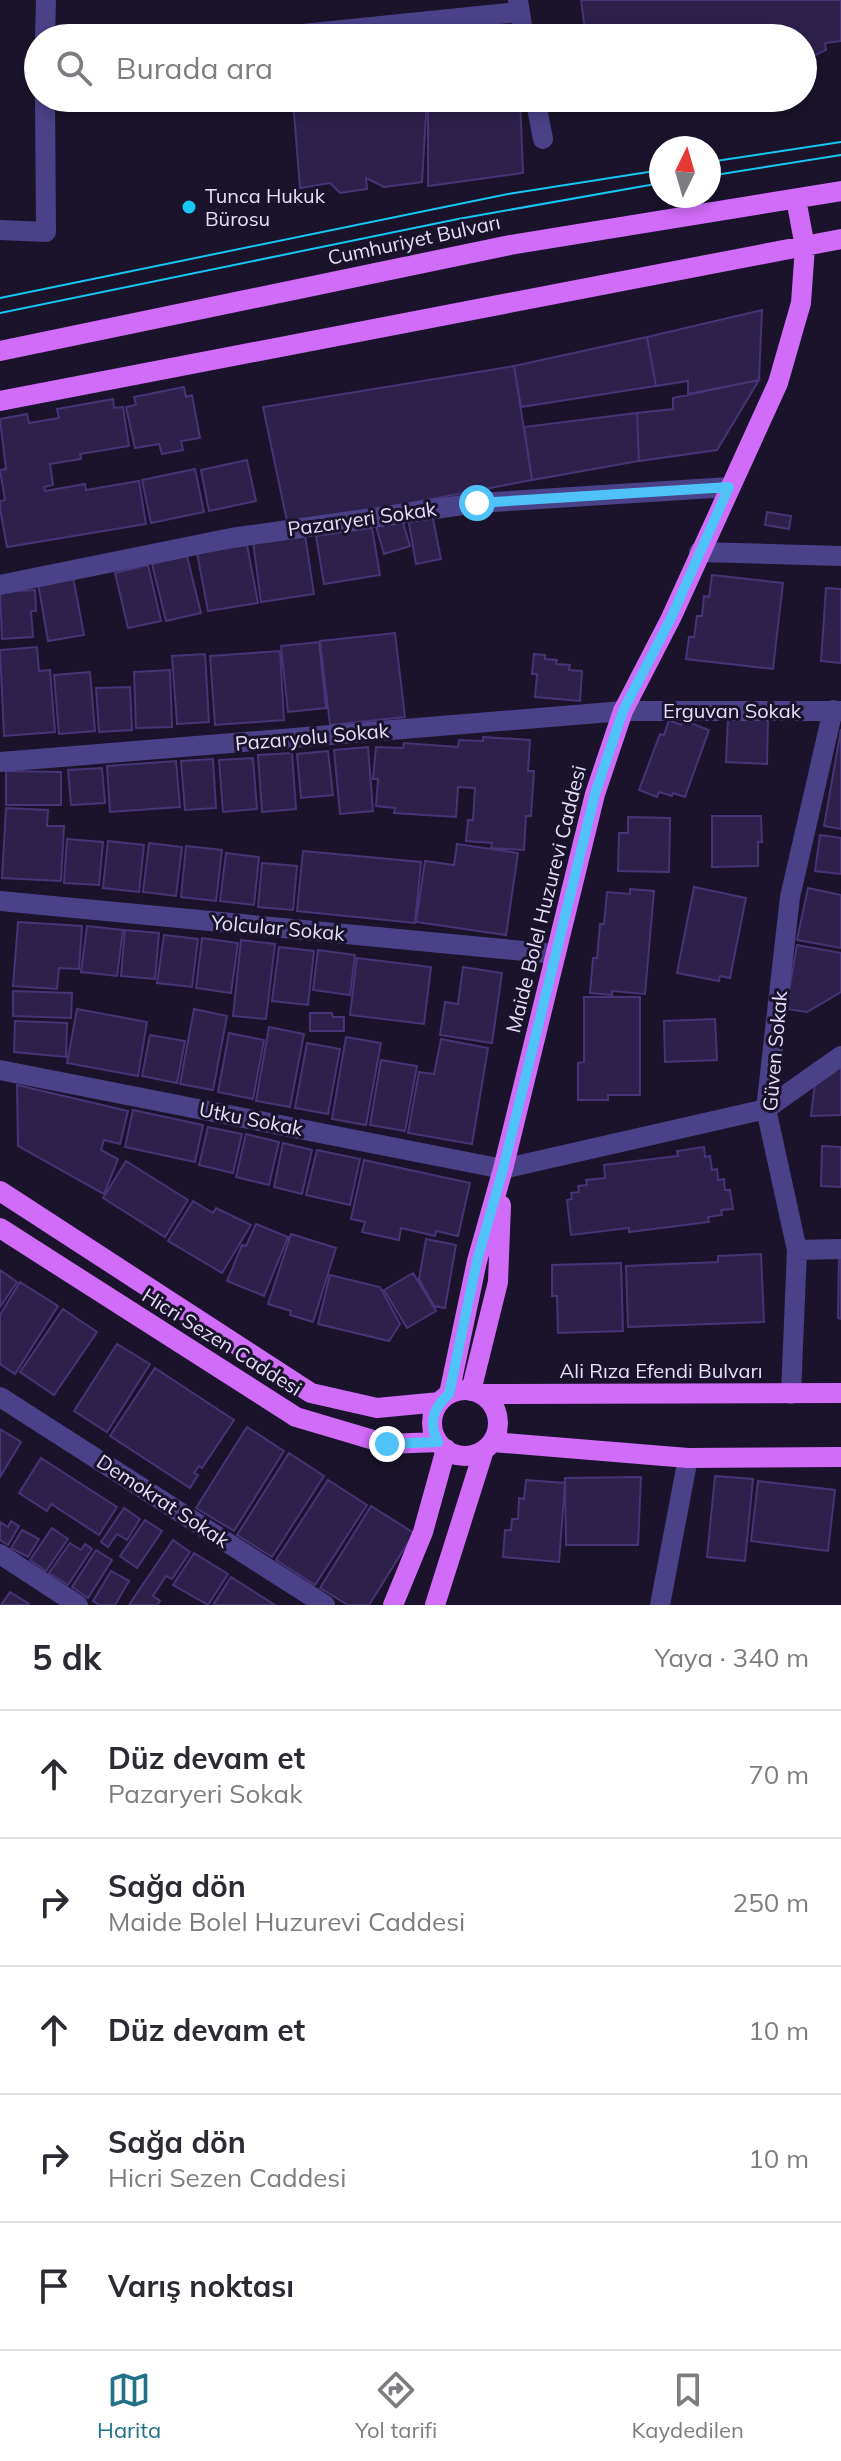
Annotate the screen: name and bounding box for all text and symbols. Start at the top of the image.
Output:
search box [24,24,817,112]
icon: search [52,46,96,90]
text: Burada ara [116,49,273,87]
north arrow [649,136,721,208]
place label: Tunca Hukuk Bürosu [205,183,326,231]
marker: Tunca Hukuk Bürosu [180,198,198,216]
street label: Cumhuriyet Bulvarı [325,209,502,270]
route start [459,485,495,521]
street label: Pazaryeri Sokak [286,496,438,541]
street label: Erguvan Sokak [663,698,802,723]
street label: Pazaryolu Sokak [234,717,391,756]
street label: Maide Bolel Huzurevi Caddesi [500,763,591,1035]
street label: Yolcular Sokak [209,909,346,946]
street label: Güven Sokak [757,989,792,1112]
street label: Utku Sokak [197,1096,306,1141]
street label: Hicri Sezen Caddesi [138,1282,307,1401]
street label: Ali Rıza Efendi Bulvarı [560,1358,762,1383]
route end [369,1426,405,1462]
street label: Demokrat Sokak [92,1448,235,1553]
text: 5 dk [32,1636,102,1679]
text: Yaya · 340 m [655,1641,809,1674]
text: Düz devam et [108,1739,305,1777]
icon: ahead [32,1752,76,1796]
text: 70 m [748,1758,809,1791]
text: Pazaryeri Sokak [108,1777,303,1810]
text: Sağa dön [108,1867,246,1905]
icon: right [32,1880,76,1924]
text: 250 m [733,1886,809,1919]
text: Maide Bolel Huzurevi Caddesi [108,1905,465,1938]
icon: ahead [32,2008,76,2052]
text: Düz devam et [108,2011,305,2049]
text: 10 m [748,2014,809,2047]
text: Sağa dön [108,2123,246,2161]
icon: right [32,2136,76,2180]
text: 10 m [748,2142,809,2175]
text: Hicri Sezen Caddesi [108,2161,346,2194]
icon: arrive [32,2264,76,2308]
text: Varış noktası [108,2267,294,2305]
tab: Harita [97,2368,161,2444]
tab: Yol tarifi [355,2368,437,2444]
tab: Kaydedilen [631,2368,744,2444]

